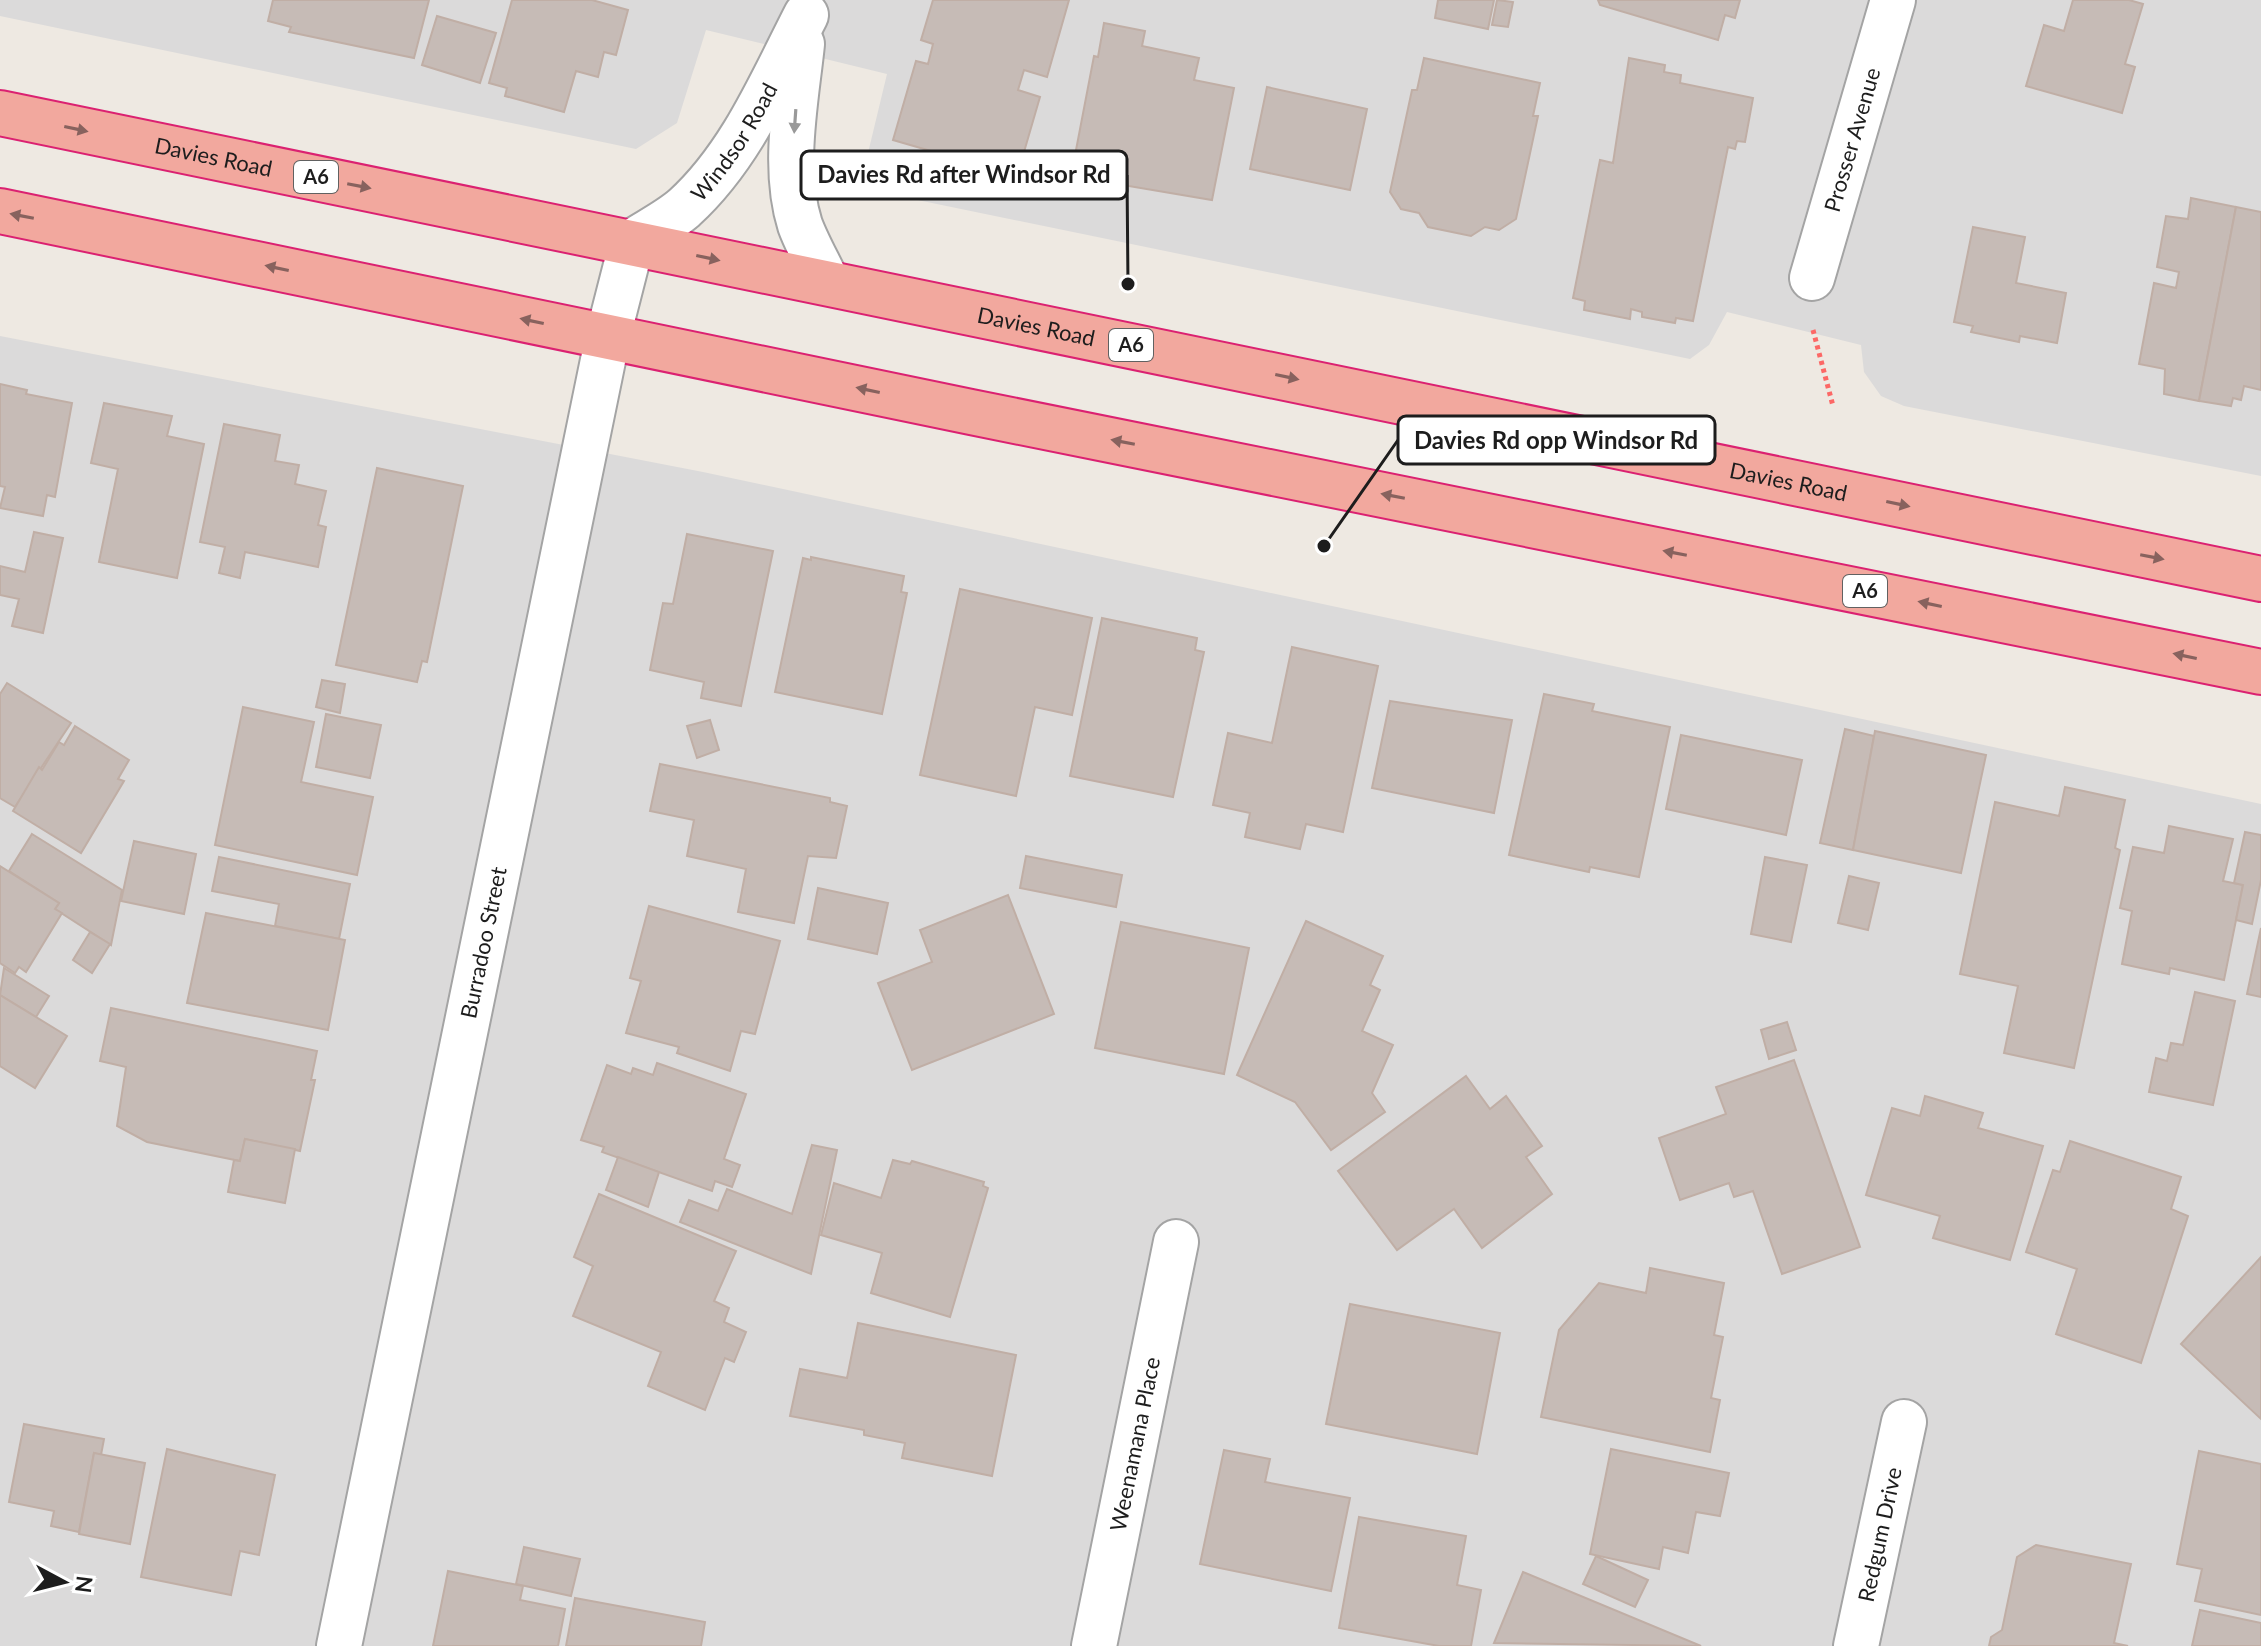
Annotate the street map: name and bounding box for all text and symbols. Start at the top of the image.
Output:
street label: Prosser Avenue [1818,64,1886,215]
street label: Windsor Road [685,78,783,206]
one-way arrow [788,109,801,134]
one-way arrow [64,123,89,136]
street label: Davies Road [152,131,275,182]
callout: Davies Rd after Windsor Rd [801,151,1127,199]
text: Davies Rd after Windsor Rd [817,159,1111,188]
road number: A6 [294,161,338,193]
one-way arrow [346,180,371,193]
one-way arrow [10,209,35,221]
one-way arrow [696,252,721,264]
one-way arrow [264,261,289,274]
street label: Davies Road [975,301,1098,351]
one-way arrow [519,314,544,326]
road number: A6 [1109,329,1153,361]
one-way arrow [1275,371,1300,384]
one-way arrow [856,384,881,396]
callout: Davies Rd opp Windsor Rd [1398,416,1715,464]
text: Davies Rd opp Windsor Rd [1414,425,1698,454]
one-way arrow [1110,436,1135,448]
street label: Davies Road [1727,456,1850,506]
one-way arrow [1380,489,1405,502]
one-way arrow [1885,498,1910,511]
one-way arrow [1662,546,1687,559]
one-way arrow [2140,552,2165,564]
road number: A6 [1843,575,1887,607]
one-way arrow [1917,597,1942,610]
one-way arrow [2172,649,2197,662]
street label: Burradoo Street [454,864,512,1021]
street label: Weenamana Place [1104,1355,1165,1534]
street label: Redgum Drive [1852,1465,1907,1604]
north arrow [24,1542,104,1622]
text: N [70,1574,99,1595]

